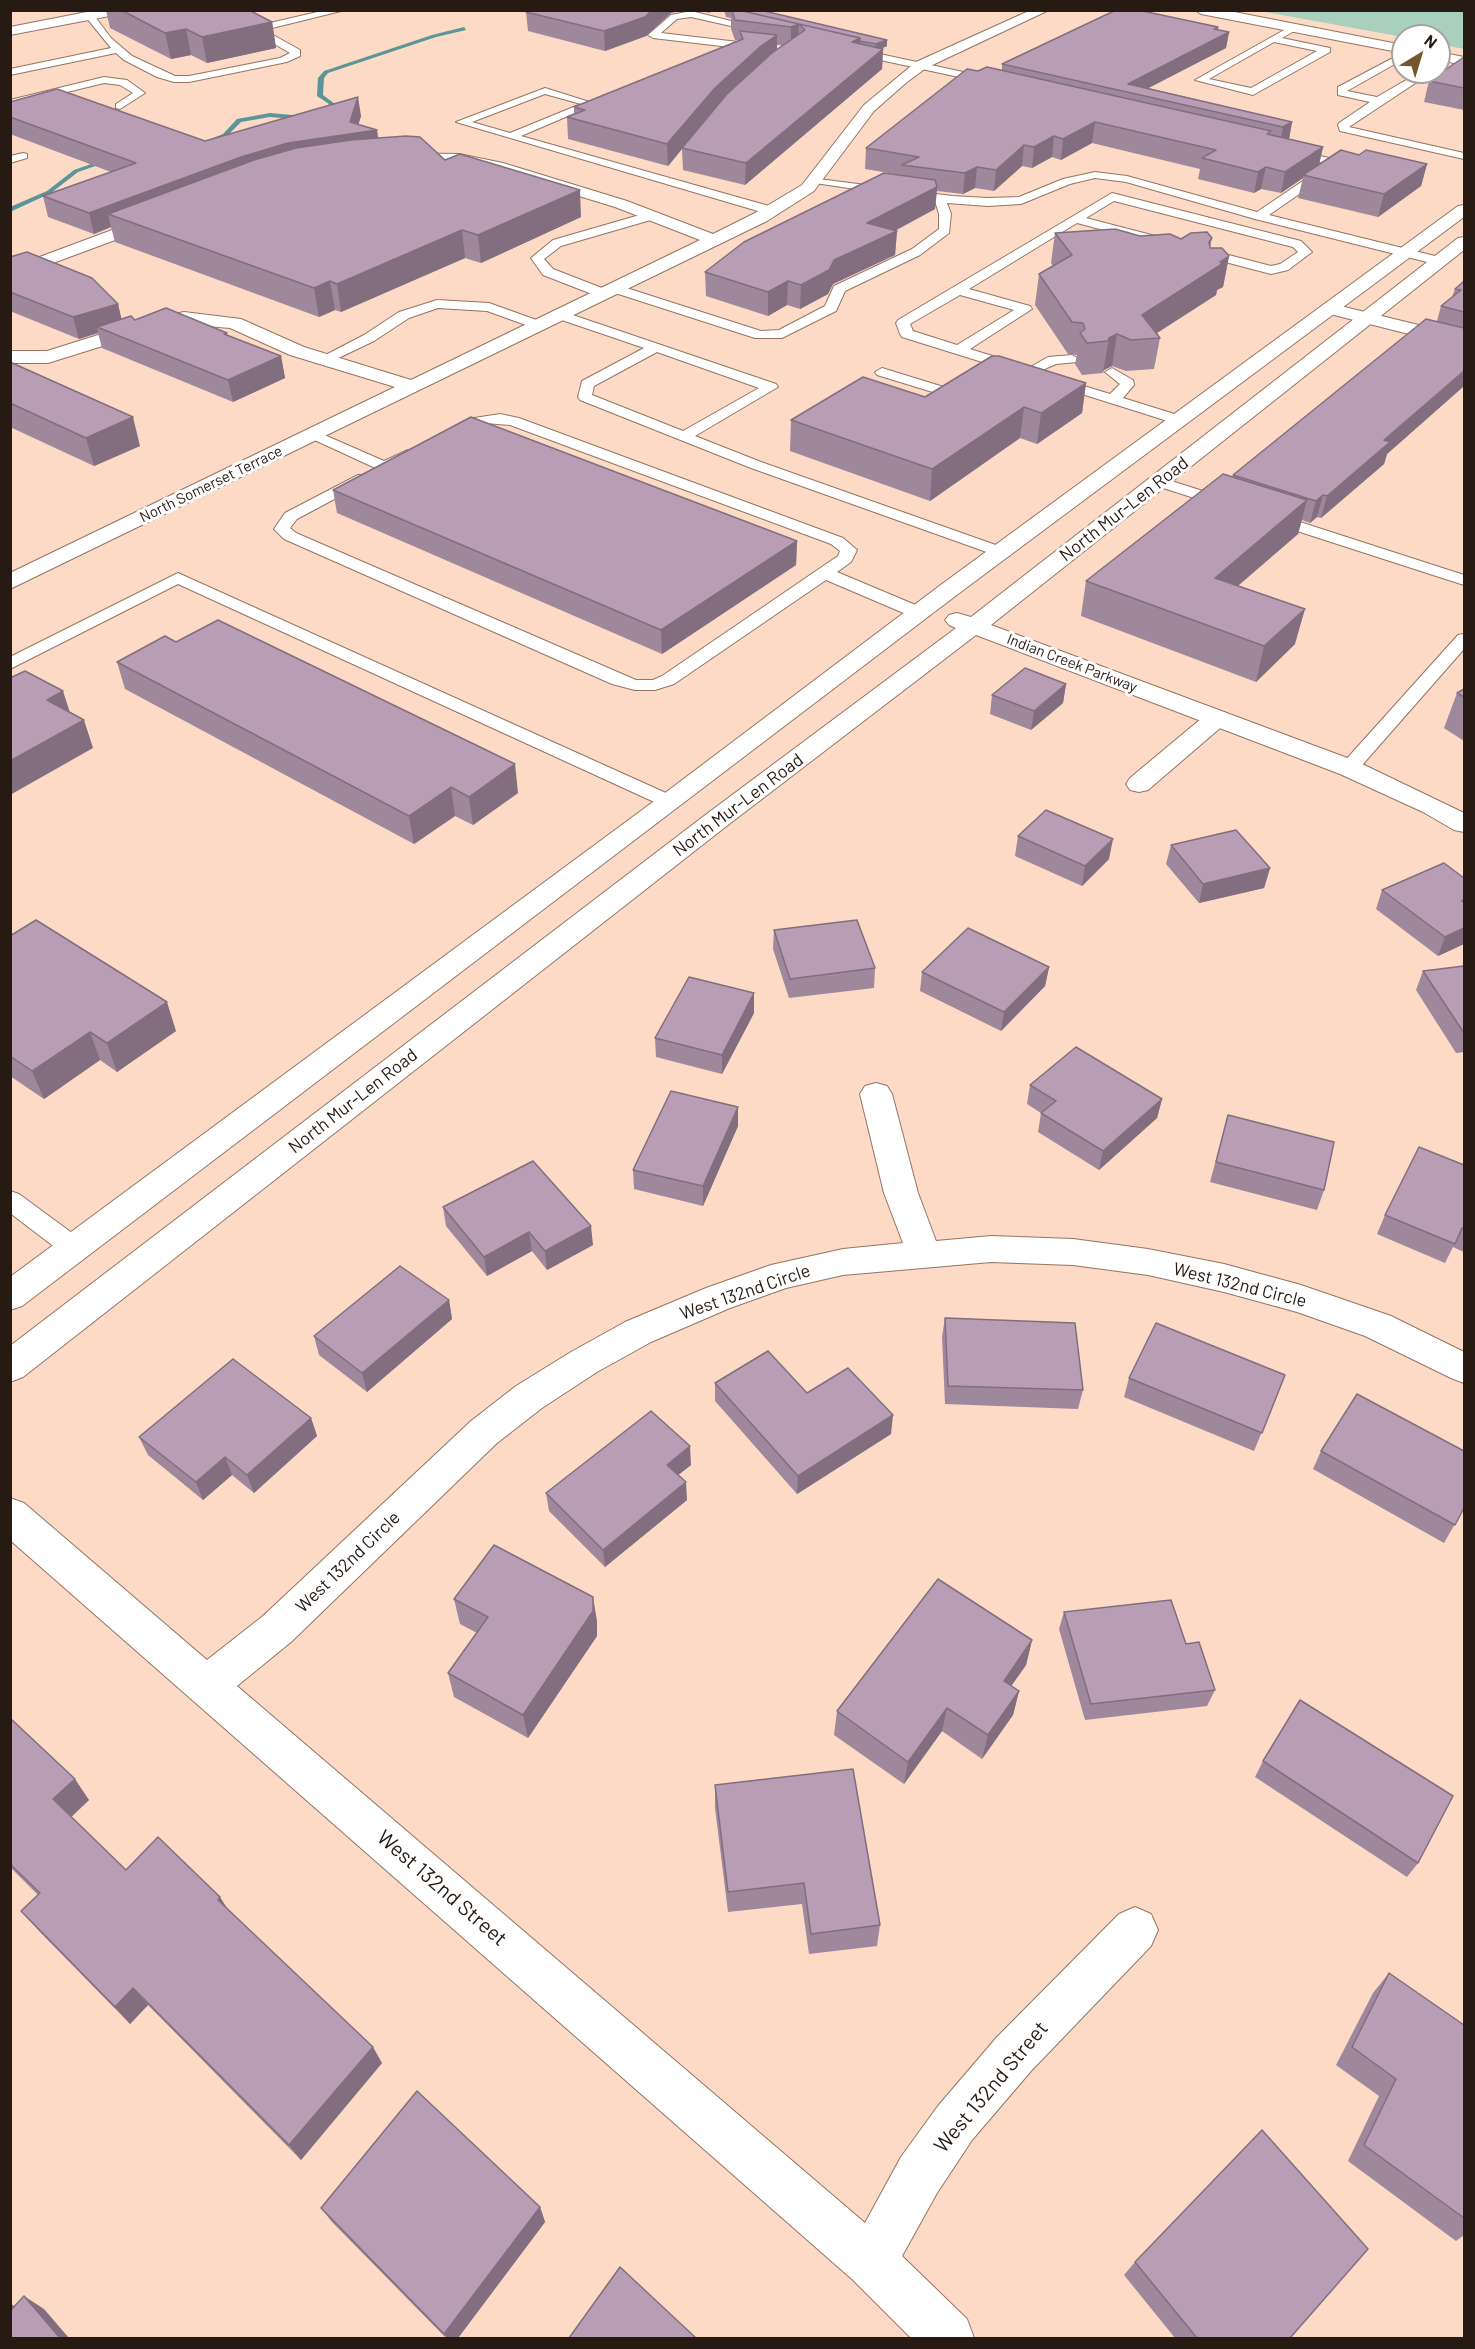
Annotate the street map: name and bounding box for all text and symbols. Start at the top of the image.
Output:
north arrow [1391,24,1451,84]
text: N [1421,30,1441,52]
street label: North Somerset Terrace [137,442,285,526]
street label: North Mur-Len Road [1055,452,1193,566]
street label: Indian Creek Parkway [1004,630,1140,696]
street label: North Mur-Len Road [669,749,807,861]
street label: North Mur-Len Road [284,1044,422,1158]
street label: West 132nd Circle [1171,1258,1309,1312]
street label: West 132nd Circle [677,1260,813,1324]
street label: West 132nd Circle [291,1507,405,1617]
street label: West 132nd Street [372,1825,512,1951]
street label: West 132nd Street [929,2016,1053,2158]

